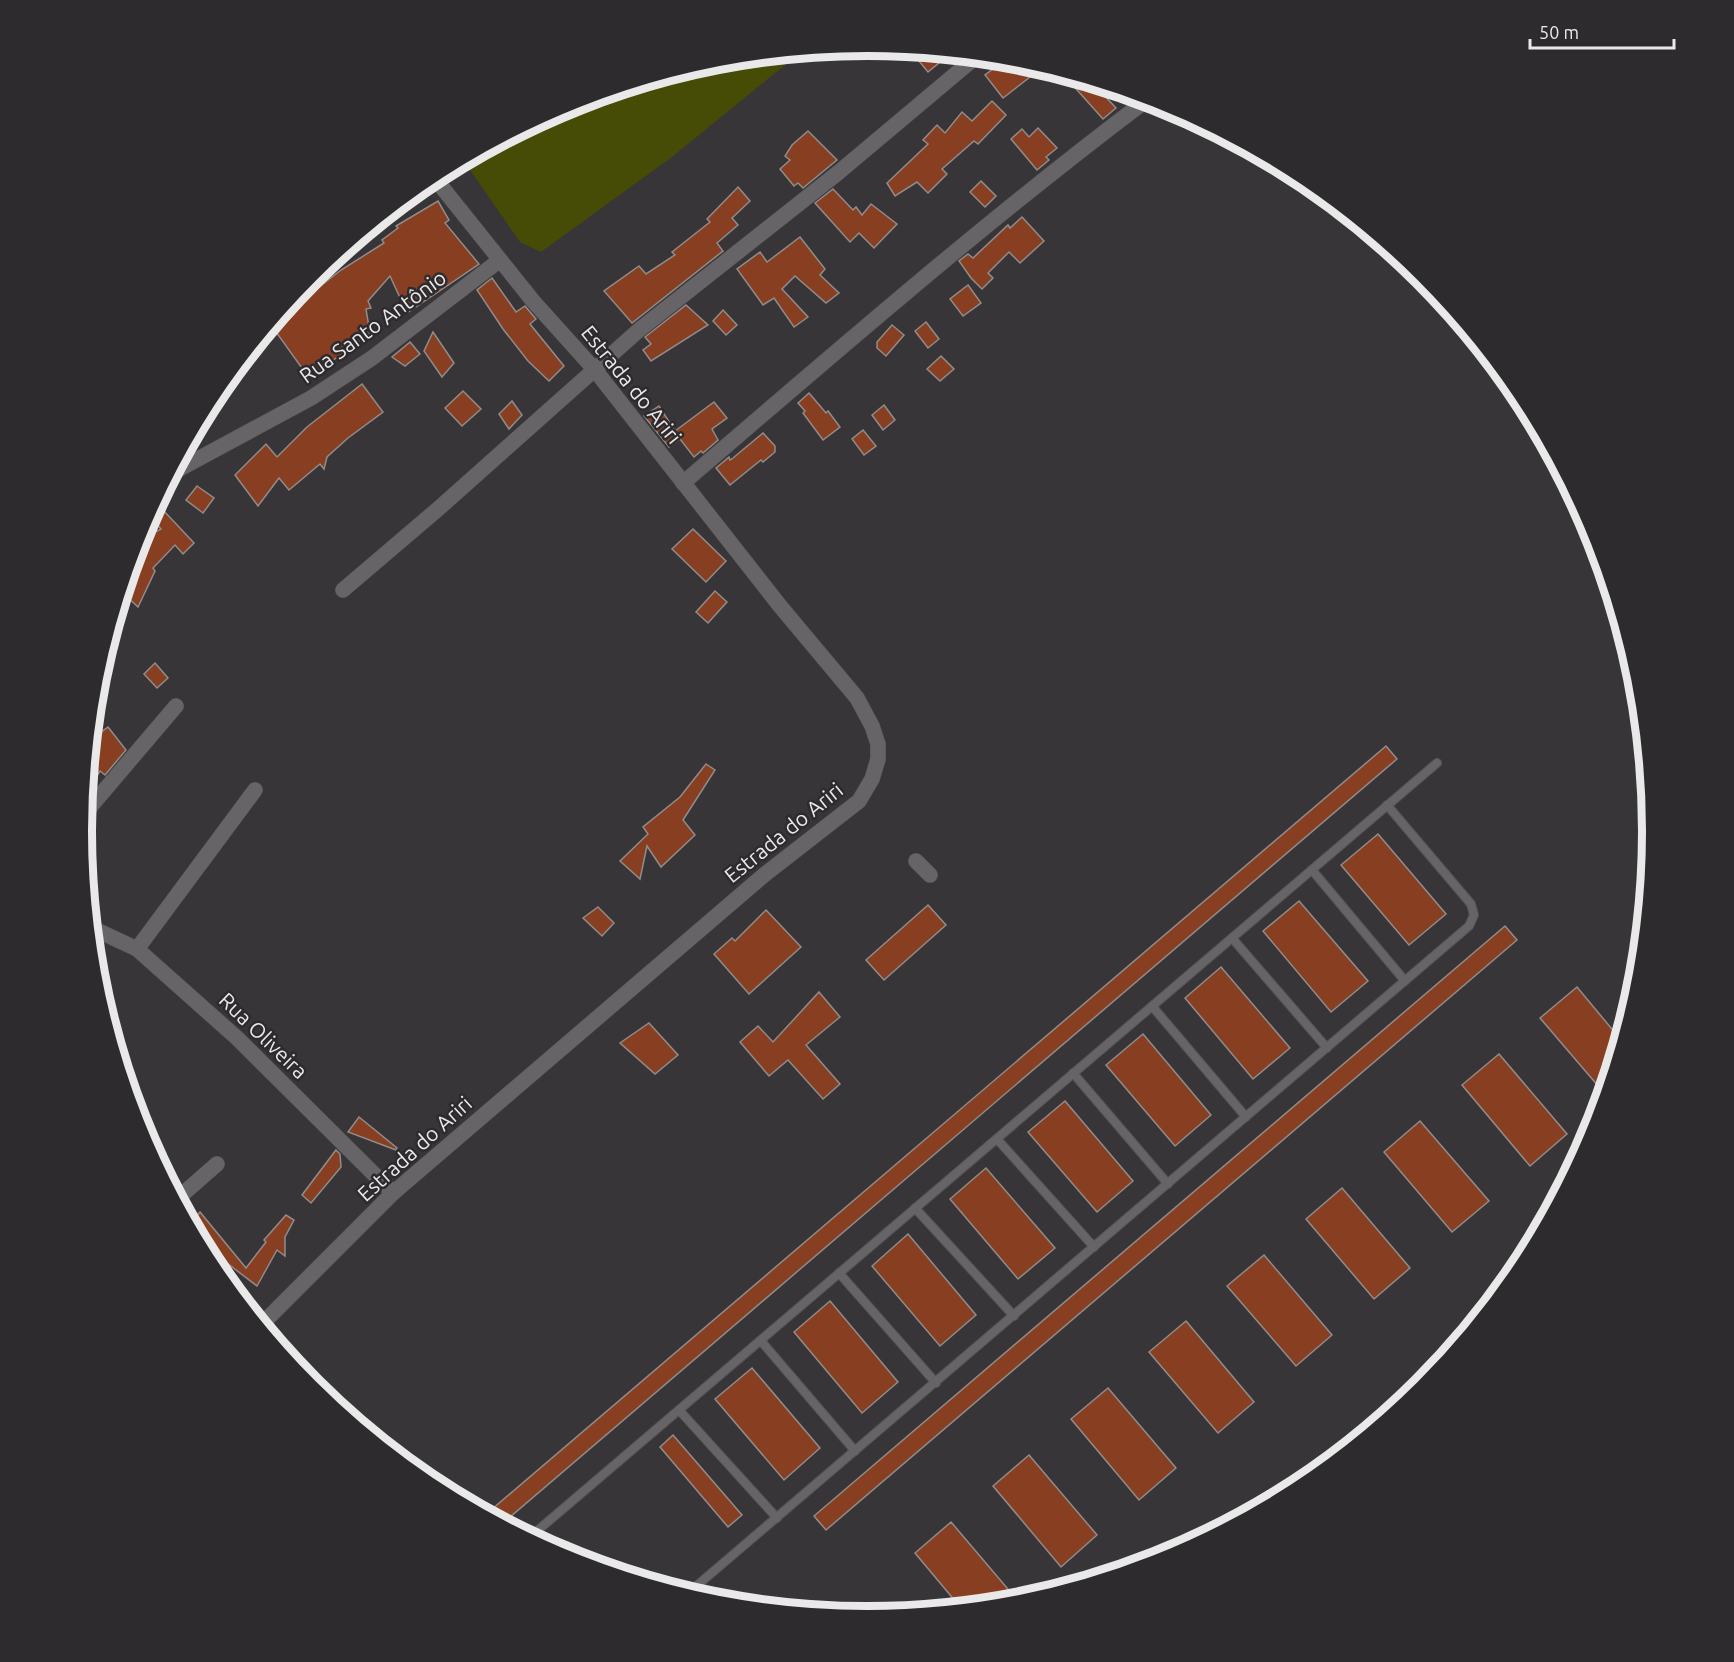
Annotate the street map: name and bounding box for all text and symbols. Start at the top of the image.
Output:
scale bar [1530,12,1674,50]
text: 50 m [1539,22,1579,42]
street label: Rua Santo Antônio [294,265,450,387]
street label: Estrada do Ariri [577,321,687,448]
street label: Estrada do Ariri [720,777,847,887]
street label: Rua Oliveira [215,987,313,1083]
street label: Estrada do Ariri [352,1091,476,1206]

